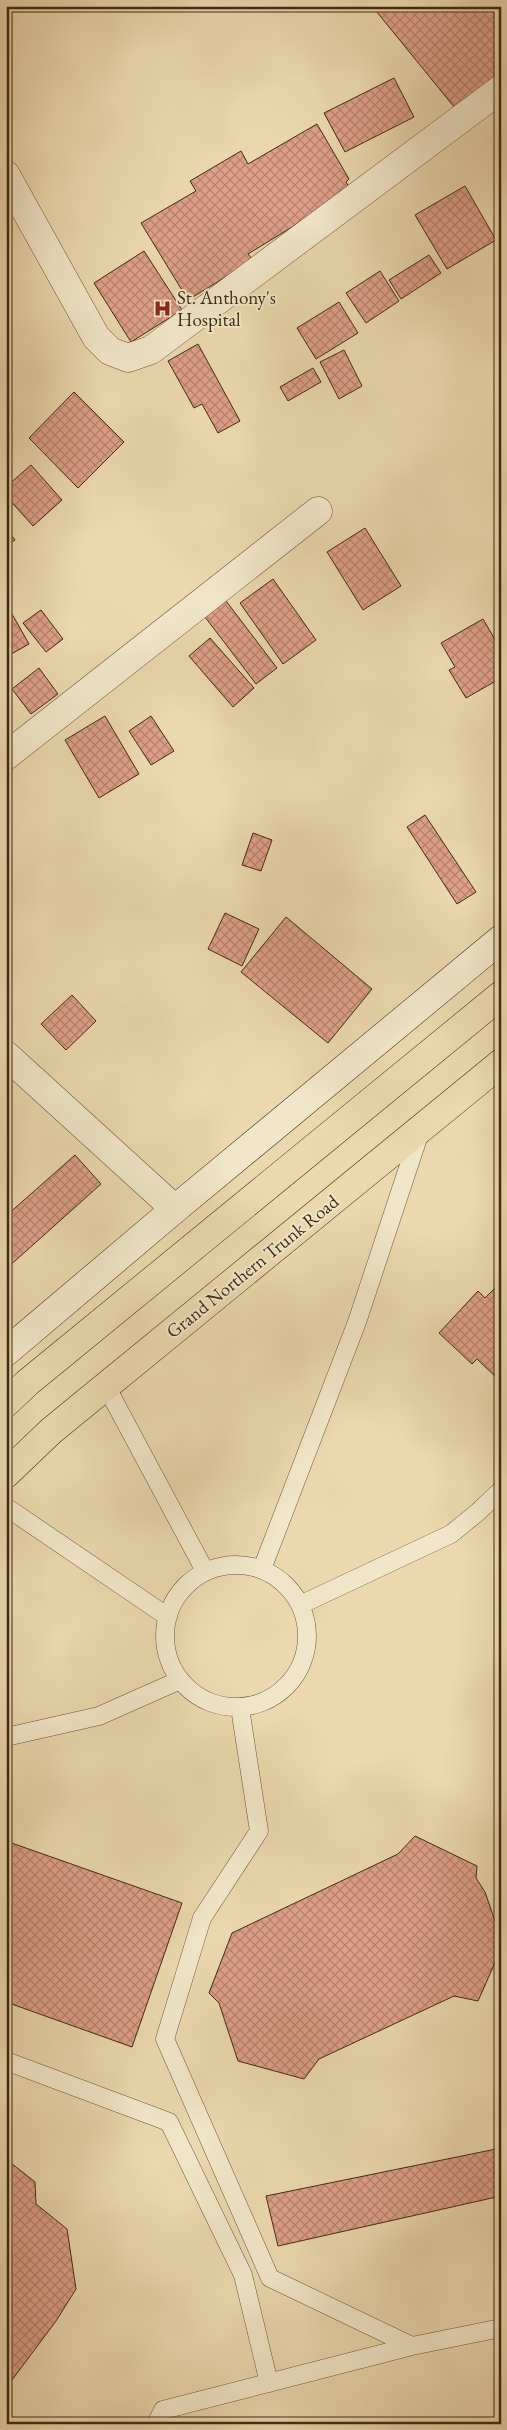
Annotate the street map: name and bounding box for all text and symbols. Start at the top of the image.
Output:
place label: St. Anthony's Hospital [177,285,276,332]
hospital icon: St. Anthony's Hospital [153,298,173,318]
street label: Grand Northern Trunk Road [161,1189,344,1344]

